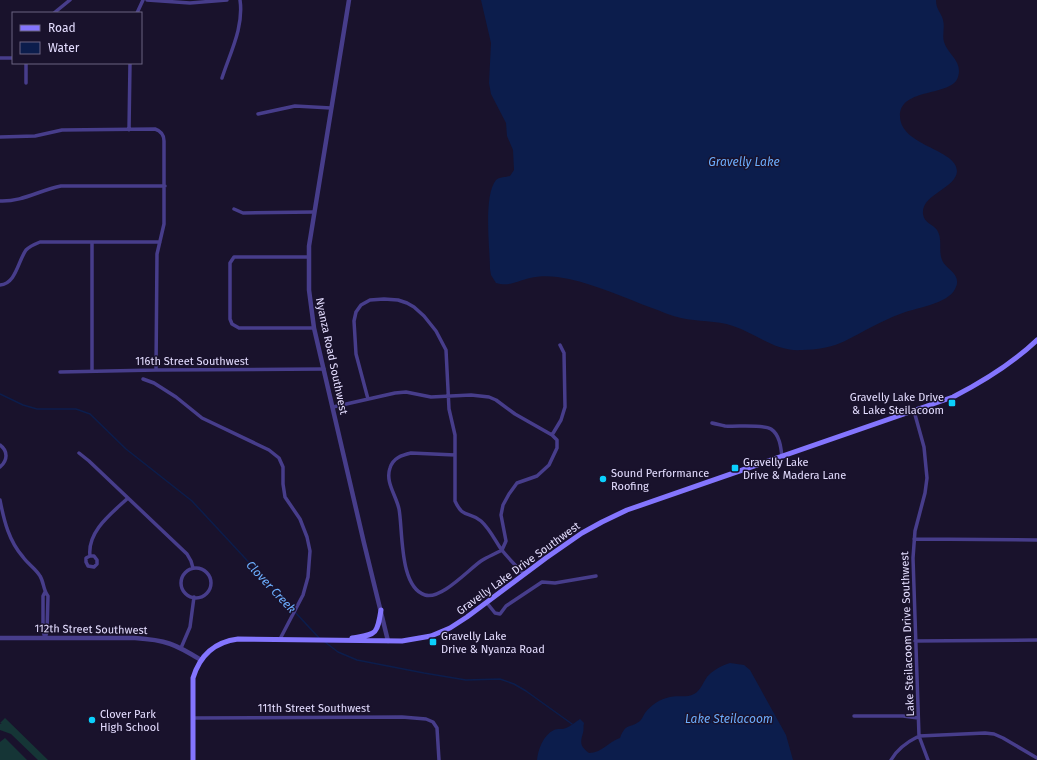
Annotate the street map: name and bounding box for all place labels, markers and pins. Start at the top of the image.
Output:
place label: Gravelly Lake Drive & Lake Steilacoom [850,391,944,417]
marker: Gravelly Lake Drive & Lake Steilacoom [947,398,957,408]
place label: Gravelly Lake Drive & Madera Lane [743,456,846,482]
marker: Gravelly Lake Drive & Madera Lane [730,463,740,473]
place label: Sound Performance Roofing [611,467,709,493]
marker: Sound Performance Roofing [598,474,608,484]
place label: Gravelly Lake Drive & Nyanza Road [441,630,545,656]
marker: Gravelly Lake Drive & Nyanza Road [428,637,438,647]
place label: Clover Park High School [100,708,159,734]
marker: Clover Park High School [87,715,97,725]

